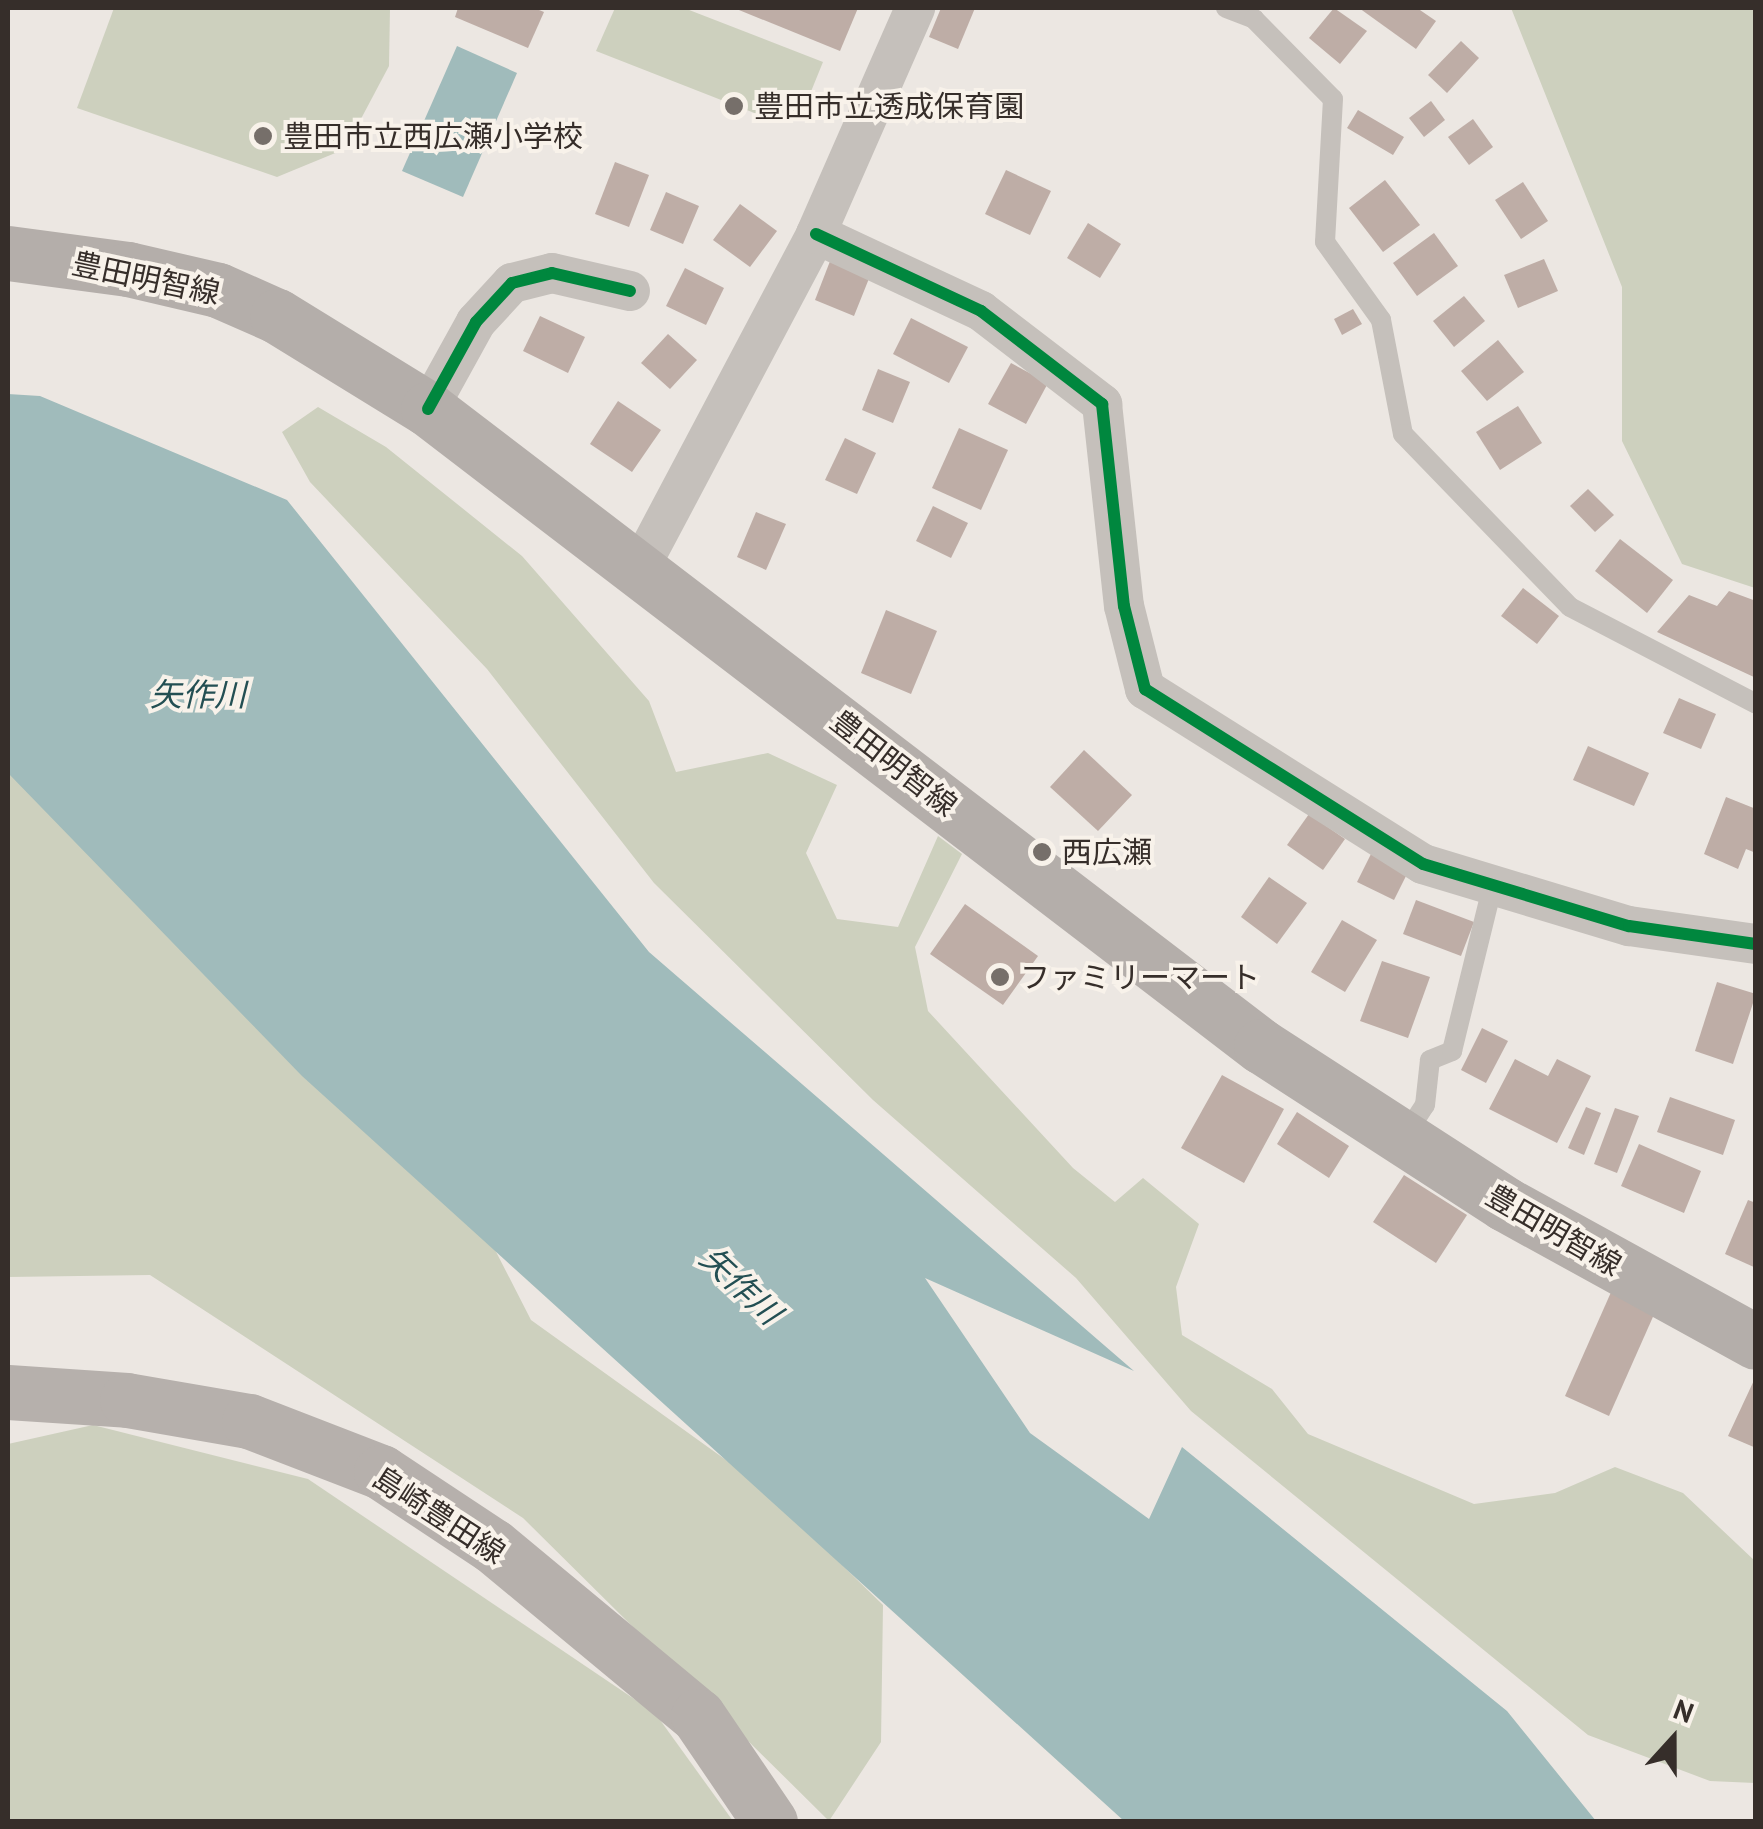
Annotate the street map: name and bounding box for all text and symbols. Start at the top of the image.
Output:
place label: 豊田市立透成保育園 [754,88,1024,124]
marker: 豊田市立透成保育園 [723,95,745,117]
place label: 豊田市立西広瀬小学校 [283,118,583,154]
marker: 豊田市立西広瀬小学校 [252,125,274,147]
street label: 豊田明智線 [69,245,223,311]
water label: 矢作川 [150,675,246,713]
street label: 豊田明智線 [824,703,964,823]
place label: 西広瀬 [1062,834,1152,870]
marker: 西広瀬 [1031,841,1053,863]
place label: ファミリーマート [1020,959,1260,995]
marker: ファミリーマート [989,966,1011,988]
street label: 豊田明智線 [1480,1177,1628,1283]
water label: 矢作川 [693,1238,789,1332]
street label: 島崎豊田線 [366,1459,512,1571]
north arrow [1623,1689,1723,1789]
text: N [1669,1690,1699,1731]

